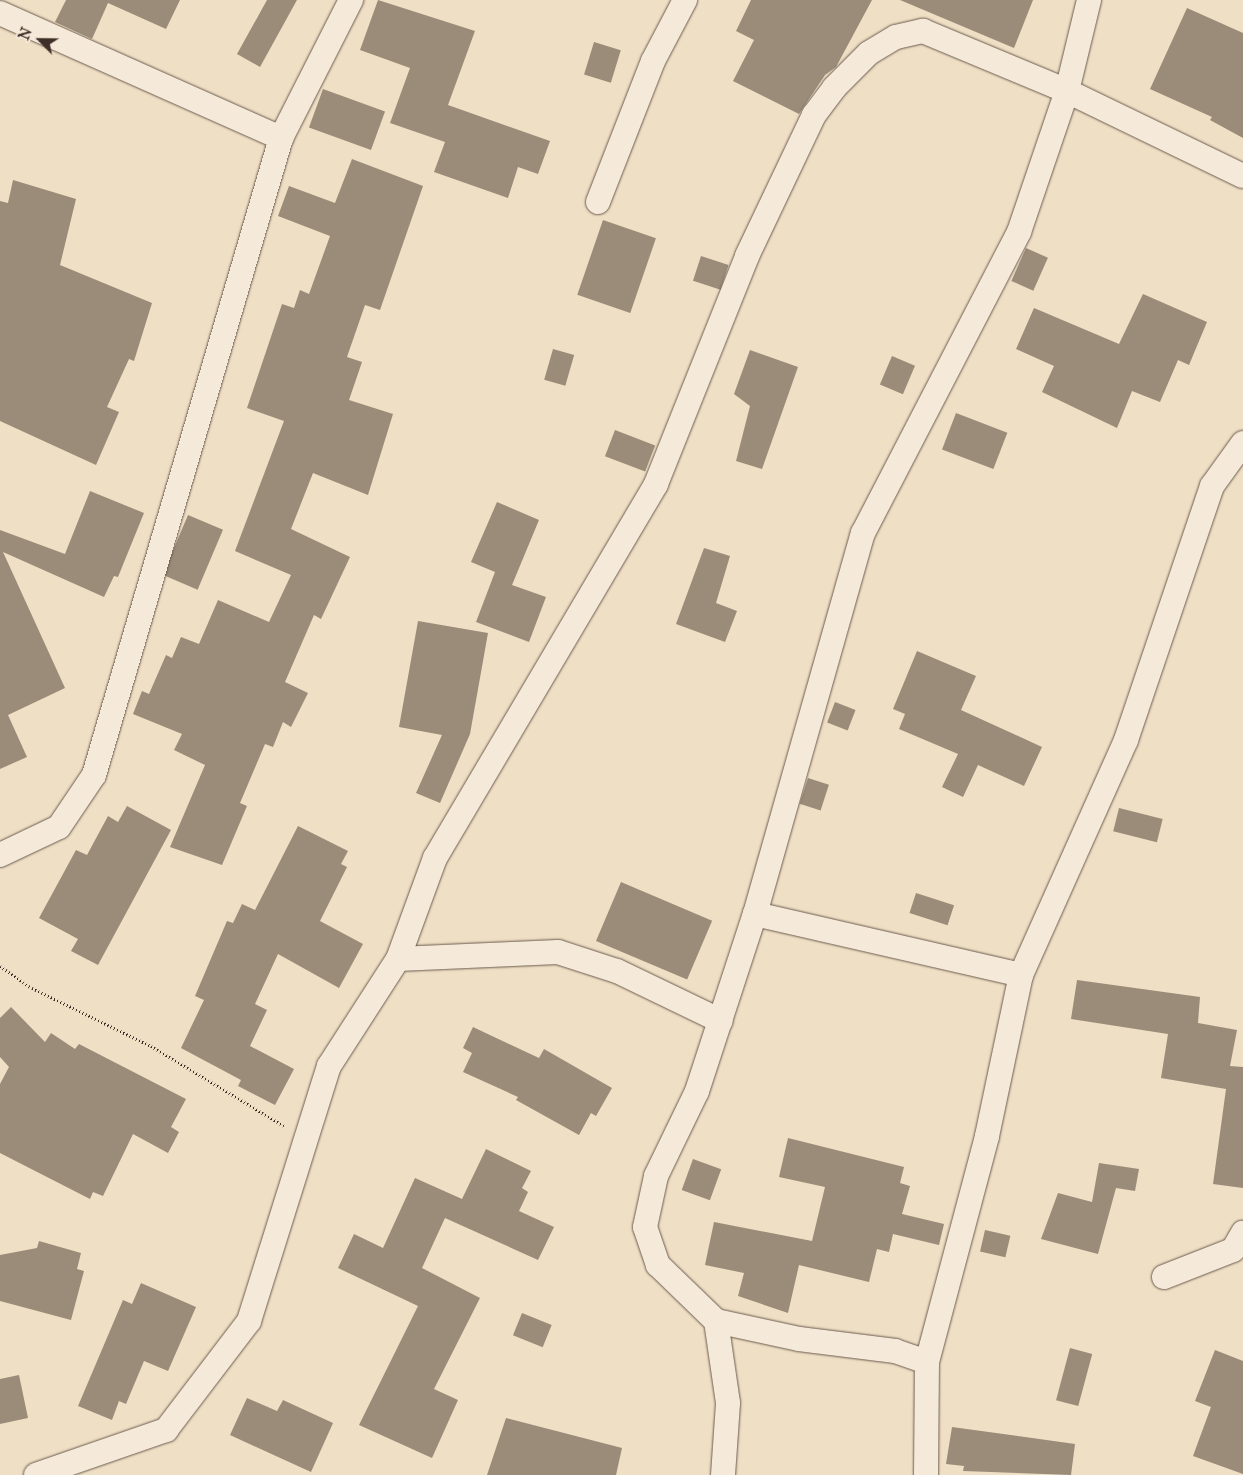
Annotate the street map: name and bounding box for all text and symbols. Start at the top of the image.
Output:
north arrow [15,15,65,65]
text: N [16,25,36,43]

